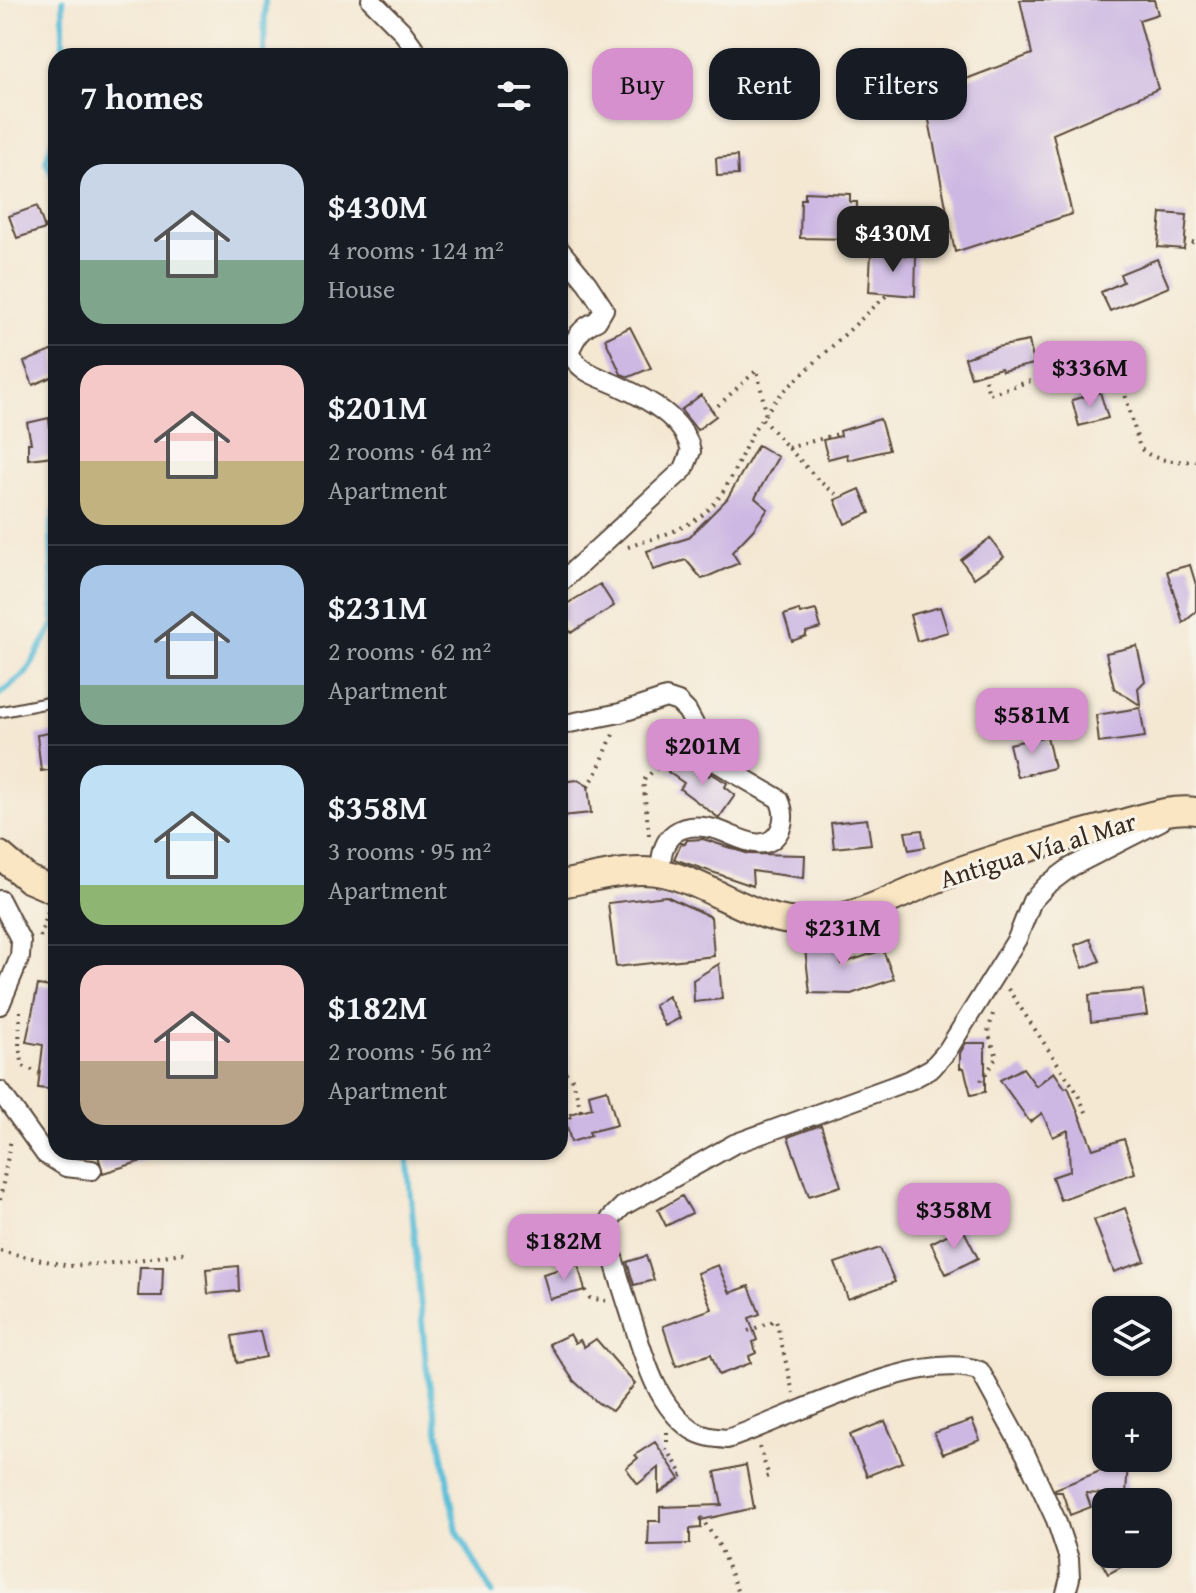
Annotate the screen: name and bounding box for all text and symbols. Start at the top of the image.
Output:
chip: Buy [592,48,693,120]
chip: Rent [709,48,820,120]
chip: Filters [836,48,967,120]
text: 7 homes [80,72,204,121]
icon: filters [492,74,536,118]
text: $430M [328,181,428,230]
icon: home [144,196,240,292]
pin: $430M [837,206,949,274]
text: $430M [855,212,931,251]
text: 4 rooms · 124 m² [328,230,504,269]
text: House [328,269,395,308]
pin: $336M [1034,341,1146,409]
text: $336M [1052,347,1128,386]
text: $201M [328,382,428,431]
icon: home [144,397,240,493]
text: 2 rooms · 64 m² [328,431,491,470]
text: Apartment [328,470,447,509]
text: $231M [328,582,428,631]
icon: home [144,597,240,693]
text: 2 rooms · 62 m² [328,631,491,670]
text: Apartment [328,670,447,709]
pin: $581M [976,688,1088,756]
text: $581M [994,694,1070,733]
pin: $201M [647,719,759,787]
text: $201M [665,725,741,764]
text: $358M [328,782,428,831]
icon: home [144,797,240,893]
street label: Antigua Vía al Mar [935,801,1141,898]
text: 3 rooms · 95 m² [328,831,491,870]
text: Apartment [328,870,447,909]
pin: $231M [787,901,899,969]
text: $231M [805,907,881,946]
text: $182M [328,982,428,1031]
icon: home [144,997,240,1093]
text: 2 rooms · 56 m² [328,1031,491,1070]
text: Apartment [328,1070,447,1109]
pin: $358M [898,1183,1010,1251]
text: $358M [916,1189,992,1228]
pin: $182M [508,1214,620,1282]
text: $182M [526,1220,602,1259]
map controls [1092,1296,1172,1568]
button: layers [1092,1296,1172,1376]
button: + [1092,1392,1172,1472]
button: − [1092,1488,1172,1568]

